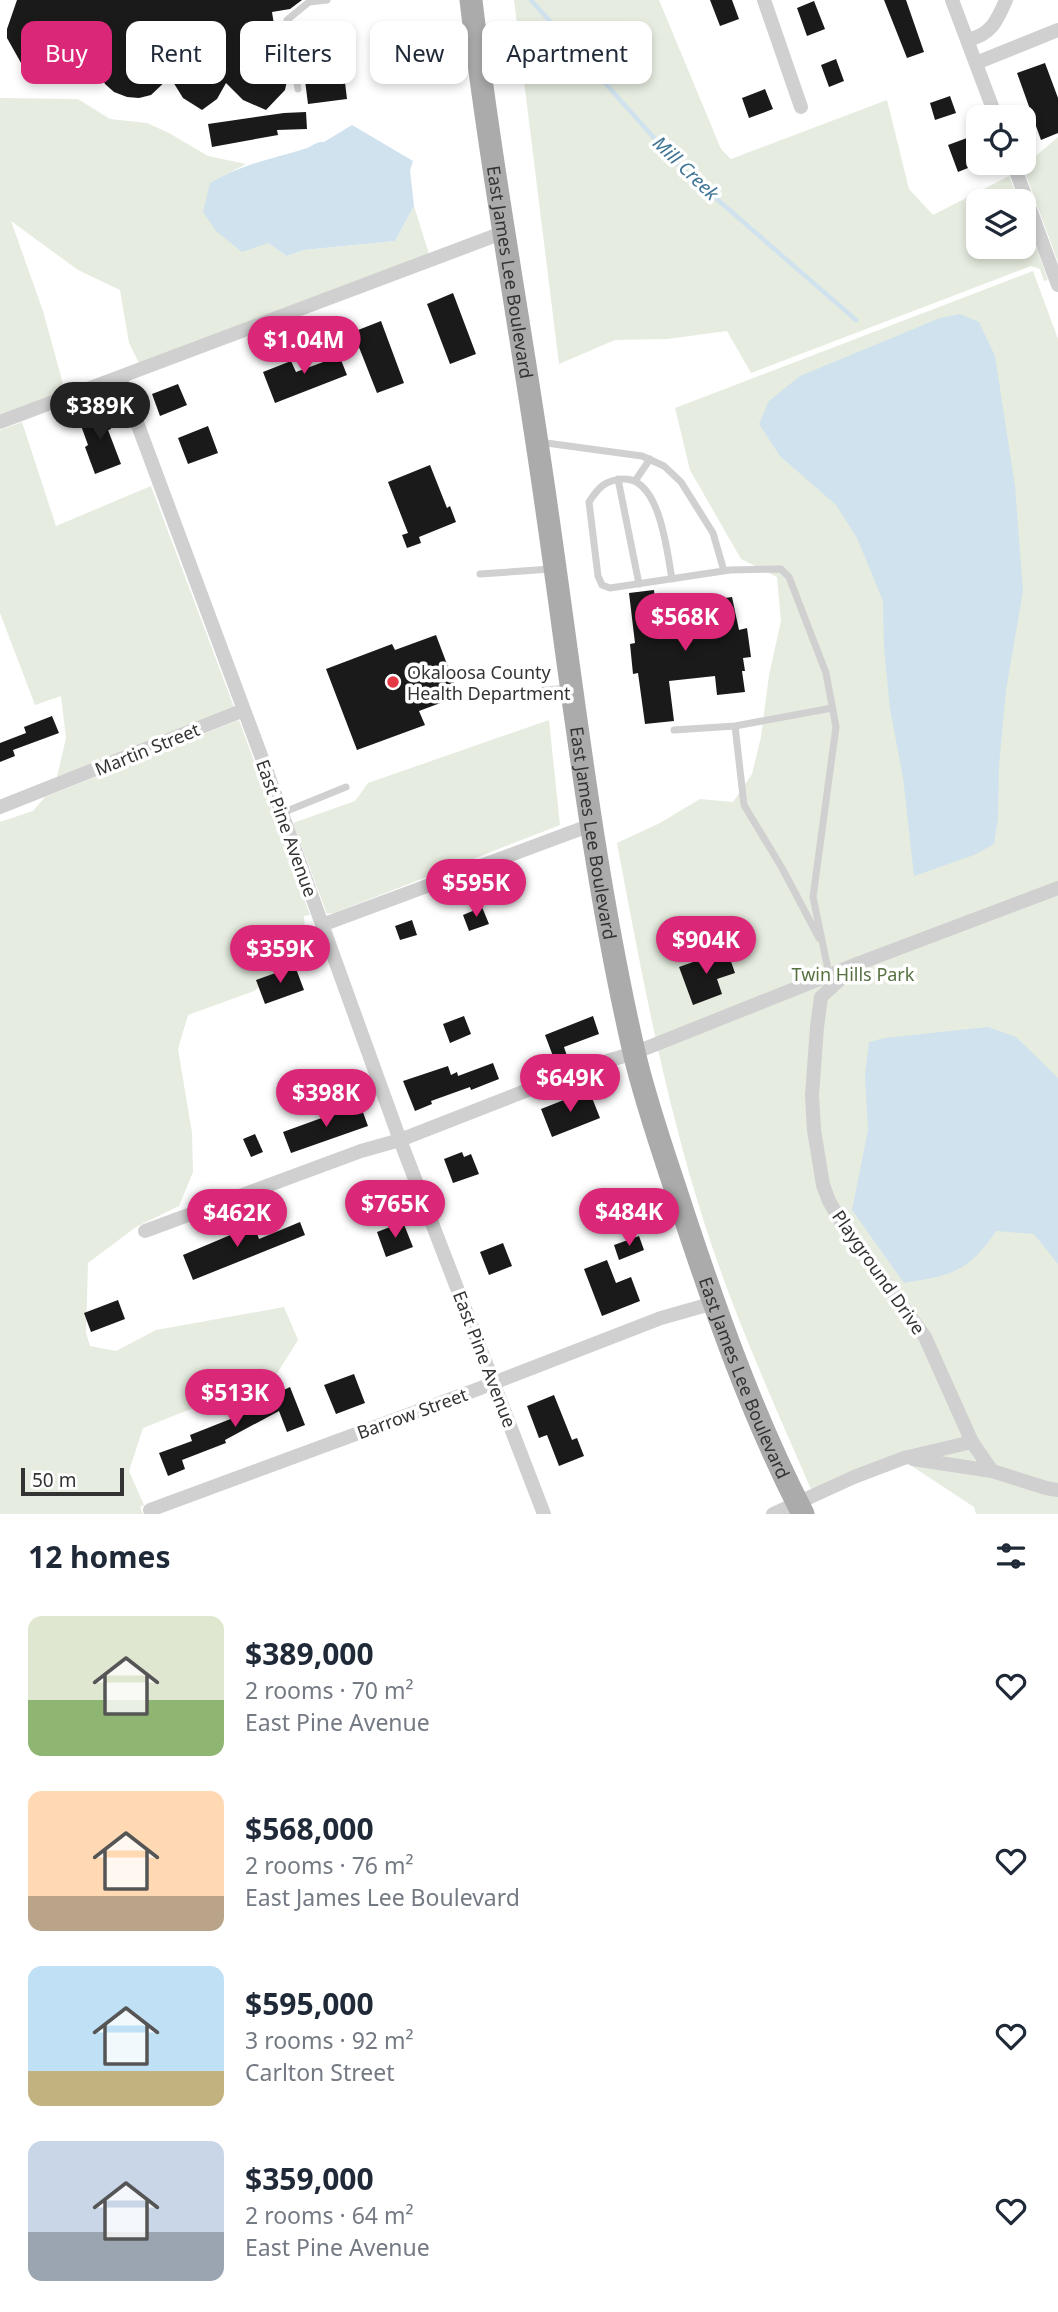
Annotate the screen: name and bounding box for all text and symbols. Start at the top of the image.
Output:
chip: Buy [21,21,112,84]
chip: Rent [126,21,226,84]
chip: Filters [240,21,356,84]
chip: New [370,21,468,84]
chip: Apartment [482,21,652,84]
map controls [966,105,1036,259]
button: locate [966,105,1036,175]
water label: Mill Creek [647,130,725,206]
street label: East James Lee Boulevard [482,164,539,380]
button: layers [966,189,1036,259]
pin: $1.04M [247,316,361,376]
text: $1.04M [264,323,344,355]
pin: $389K [51,382,149,442]
text: $389K [66,389,134,421]
pin: $568K [636,594,734,653]
text: $568K [651,600,719,632]
place label: Okaloosa County Health Department [407,660,571,705]
marker: Okaloosa County Health Department [385,674,401,690]
street label: Martin Street [91,717,203,781]
street label: East James Lee Boulevard [565,725,622,941]
street label: East Pine Avenue [251,756,323,900]
pin: $595K [427,860,525,919]
text: $595K [442,866,510,898]
pin: $904K [657,916,755,976]
text: $904K [672,923,740,955]
pin: $359K [231,926,329,985]
text: $359K [246,932,314,964]
park label: Twin Hills Park [792,962,915,986]
pin: $649K [521,1054,619,1114]
text: $649K [536,1061,604,1093]
pin: $398K [277,1070,375,1129]
text: $398K [292,1076,360,1108]
pin: $765K [346,1180,444,1240]
text: $765K [361,1187,429,1219]
pin: $484K [580,1188,678,1248]
pin: $462K [188,1190,286,1249]
text: $484K [595,1195,663,1227]
text: $462K [203,1196,271,1228]
street label: Playground Drive [827,1205,931,1339]
street label: East James Lee Boulevard [694,1274,796,1483]
street label: East Pine Avenue [448,1287,522,1431]
pin: $513K [186,1370,284,1429]
text: $513K [201,1376,269,1408]
street label: Barrow Street [353,1382,471,1444]
scale bar [21,1465,124,1497]
text: 50 m [32,1467,76,1493]
text: 12 homes [28,1536,171,1577]
icon: filters [992,1537,1030,1575]
text: $389,000 [245,1633,374,1674]
icon: home [84,1644,168,1728]
icon: heart [992,1667,1030,1705]
text: 2 rooms · 70 m² [245,1674,414,1706]
text: East Pine Avenue [245,1706,430,1738]
text: $568,000 [245,1808,374,1849]
icon: home [84,1819,168,1903]
icon: heart [992,1842,1030,1880]
text: 2 rooms · 76 m² [245,1849,414,1881]
text: East James Lee Boulevard [245,1881,520,1913]
text: $595,000 [245,1983,374,2024]
icon: home [84,1994,168,2078]
icon: heart [992,2017,1030,2055]
text: 3 rooms · 92 m² [245,2024,414,2056]
text: Carlton Street [245,2056,395,2088]
text: $359,000 [245,2158,374,2199]
icon: home [84,2169,168,2253]
icon: heart [992,2192,1030,2230]
text: 2 rooms · 64 m² [245,2199,414,2231]
text: East Pine Avenue [245,2231,430,2263]

